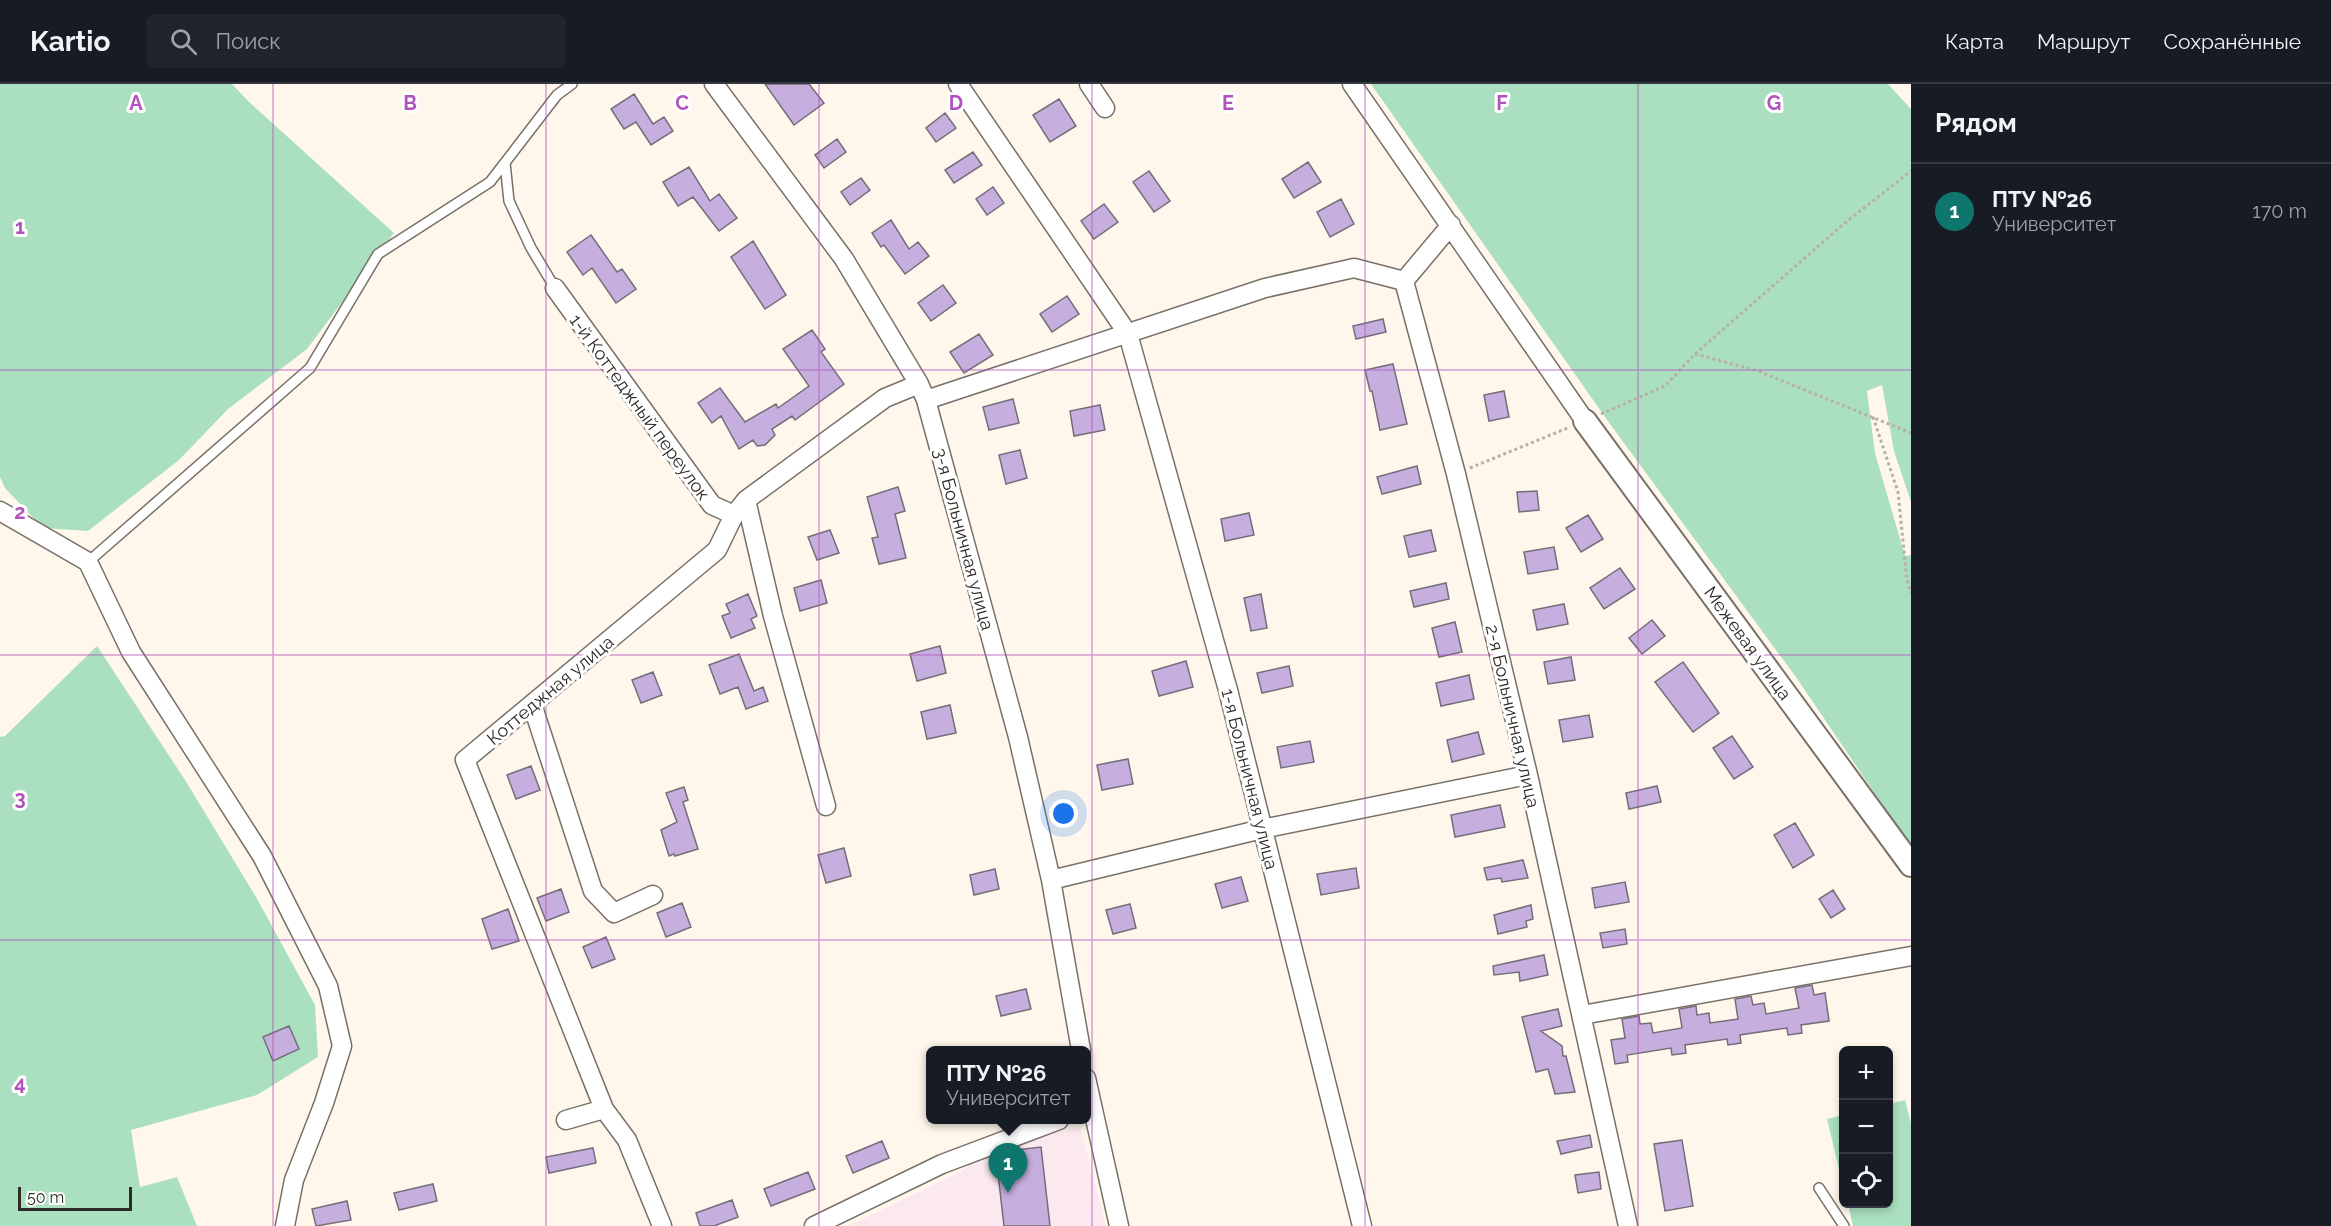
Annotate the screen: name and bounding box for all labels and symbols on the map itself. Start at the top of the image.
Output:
text: A [129,91,143,115]
text: B [403,91,417,115]
text: C [675,91,689,115]
text: D [949,91,963,115]
text: E [1222,91,1234,115]
text: F [1496,91,1508,115]
text: G [1767,91,1781,115]
text: 1 [15,215,25,239]
street label: 1-й Коттеджный переулок [566,310,714,504]
street label: 3-я Больничная улица [930,446,998,632]
text: 2 [14,500,26,524]
street label: Межевая улица [1700,582,1796,704]
street label: 2-я Больничная улица [1482,622,1544,810]
street label: Коттеджная улица [483,631,617,749]
street label: 1-я Больничная улица [1217,686,1283,872]
text: 3 [14,786,26,810]
your location [1049,799,1078,828]
text: 4 [14,1071,26,1095]
pin: 1 [988,1144,1028,1193]
scale bar [18,1184,132,1212]

